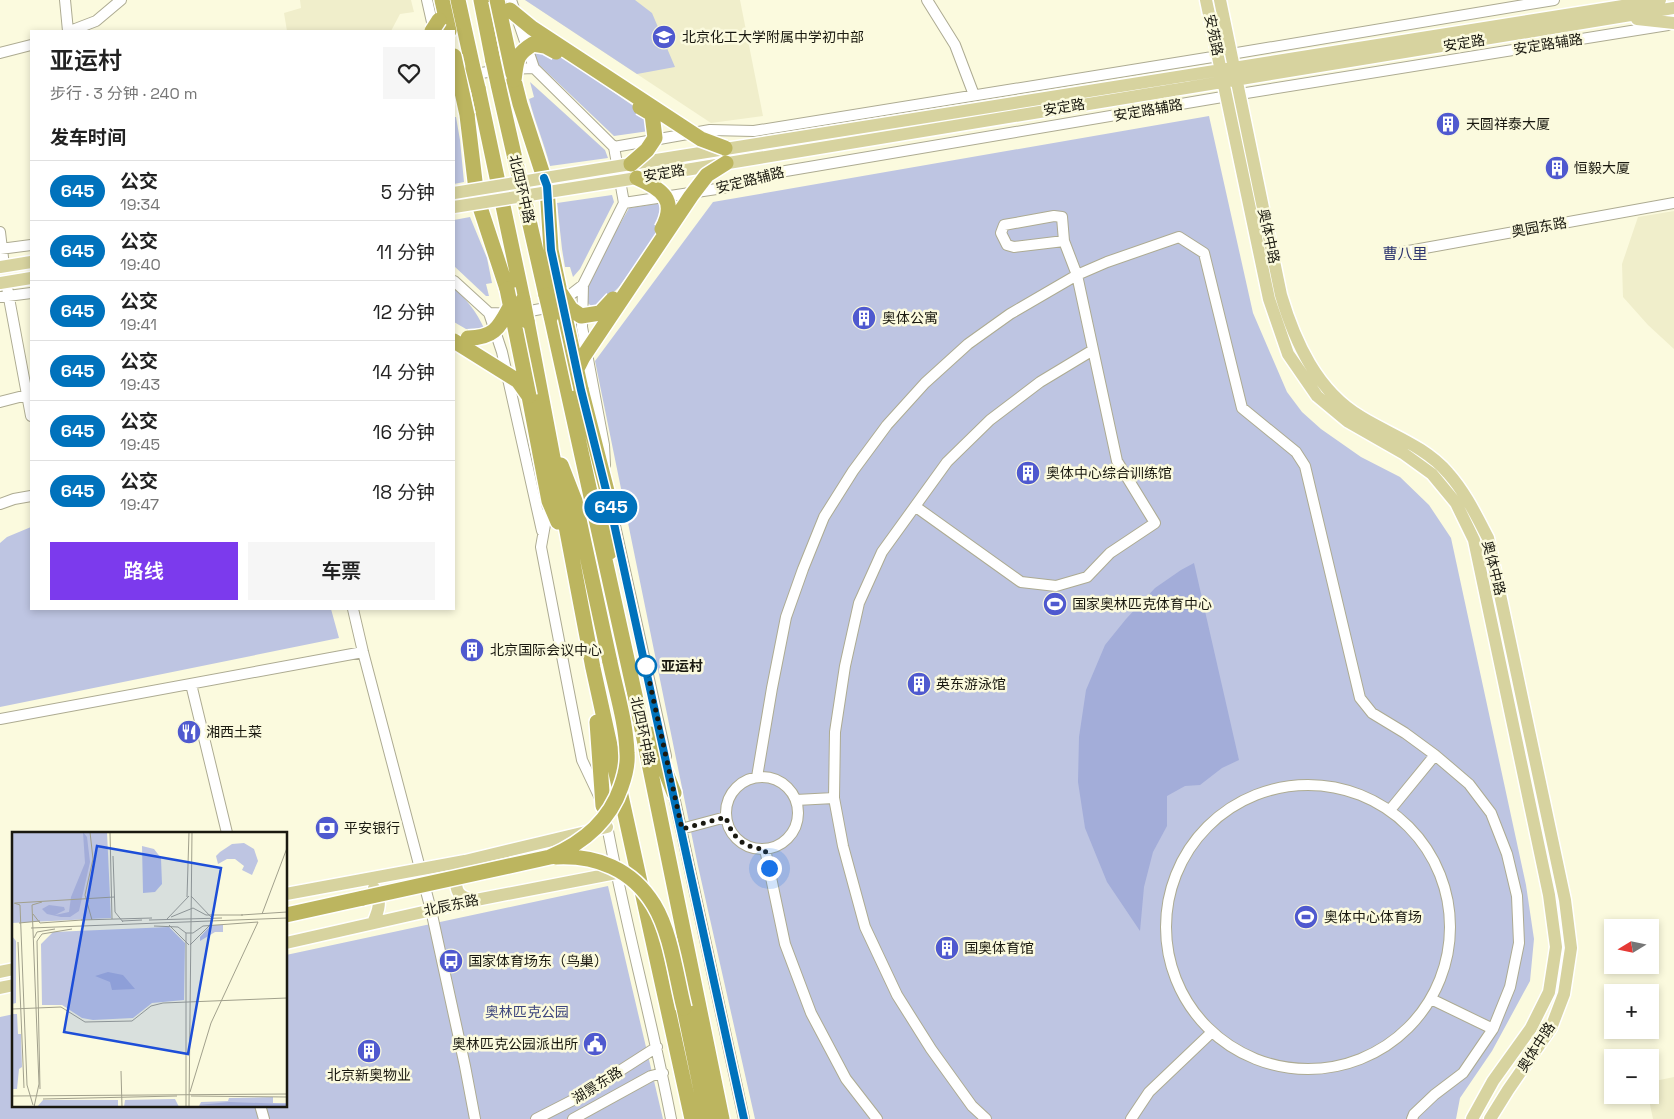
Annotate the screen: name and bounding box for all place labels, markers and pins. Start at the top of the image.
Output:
school or university icon: 北京化工大学附属中学初中部 [651,24,677,50]
place label: 北京化工大学附属中学初中部 [682,28,864,46]
building icon: 天圆祥泰大厦 [1435,111,1461,137]
place label: 天圆祥泰大厦 [1466,115,1550,133]
building icon: 恒毅大厦 [1544,155,1570,181]
place label: 恒毅大厦 [1574,159,1630,177]
building icon: 奥体公寓 [851,305,877,331]
place label: 奥体公寓 [882,309,938,327]
building icon: 奥体中心综合训练馆 [1015,460,1041,486]
place label: 奥体中心综合训练馆 [1046,464,1172,482]
sports icon: 国家奥林匹克体育中心 [1042,591,1068,617]
place label: 国家奥林匹克体育中心 [1072,595,1212,613]
building icon: 北京国际会议中心 [459,637,485,663]
place label: 北京国际会议中心 [490,641,602,659]
marker: 亚运村 [635,655,657,677]
place label: 亚运村 [661,657,703,675]
building icon: 英东游泳馆 [906,671,932,697]
place label: 英东游泳馆 [936,675,1006,693]
restaurant icon: 湘西土菜 [176,719,202,745]
place label: 湘西土菜 [206,723,262,741]
bank icon: 平安银行 [314,815,340,841]
place label: 平安银行 [344,819,400,837]
sports icon: 奥体中心体育场 [1293,904,1319,930]
place label: 奥体中心体育场 [1324,908,1422,926]
building icon: 国奥体育馆 [934,935,960,961]
place label: 国奥体育馆 [964,939,1034,957]
bus stop icon: 国家体育场东（鸟巢） [438,948,464,974]
place label: 国家体育场东（鸟巢） [468,952,608,970]
public building icon: 奥林匹克公园派出所 [582,1031,608,1057]
place label: 奥林匹克公园派出所 [452,1035,578,1053]
building icon: 北京新奥物业 [356,1038,382,1064]
place label: 北京新奥物业 [327,1066,411,1084]

